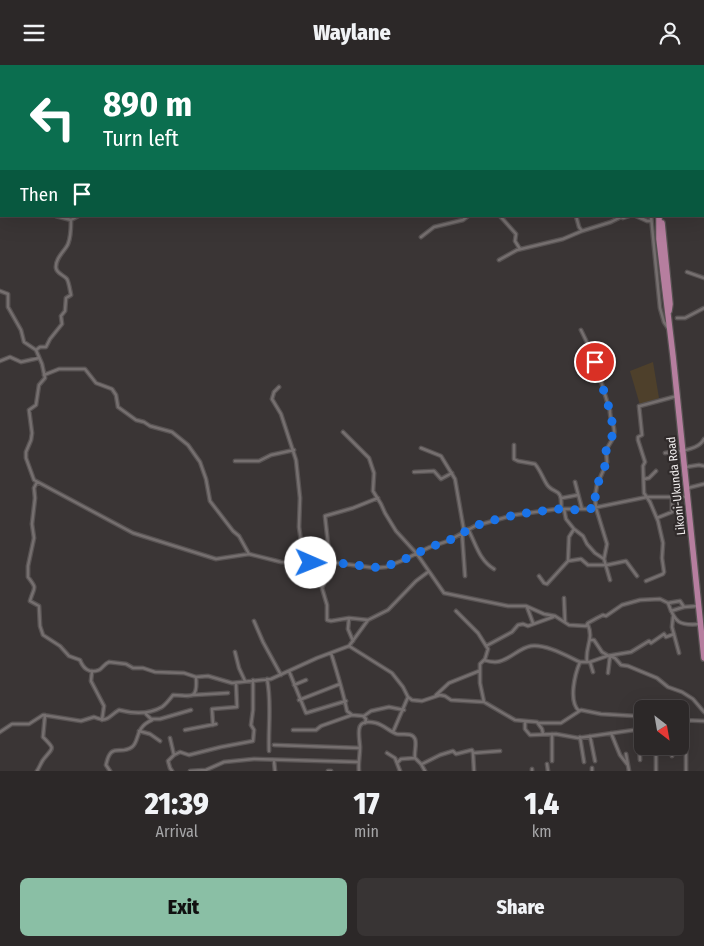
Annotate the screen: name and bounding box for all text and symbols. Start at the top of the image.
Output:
icon: menu [20,19,48,47]
text: Waylane [313,19,391,46]
icon: person [656,19,684,47]
text: 890 m [103,83,192,125]
icon: left [20,85,85,150]
text: Turn left [103,125,179,152]
icon: arrive [68,180,96,208]
text: Then [20,183,58,206]
pin [574,341,616,383]
icon: arrive [581,348,609,376]
street label: Likoni-Ukunda Road [664,436,688,536]
position arrow [284,536,336,588]
north arrow [634,700,689,755]
map controls [634,700,689,755]
text: 21:39 [145,786,209,822]
text: 17 [354,786,379,822]
text: 1.4 [524,786,559,822]
text: Arrival [156,822,198,841]
text: min [354,822,379,841]
text: km [532,822,552,841]
button: Exit [20,878,347,936]
button: Share [357,878,684,936]

